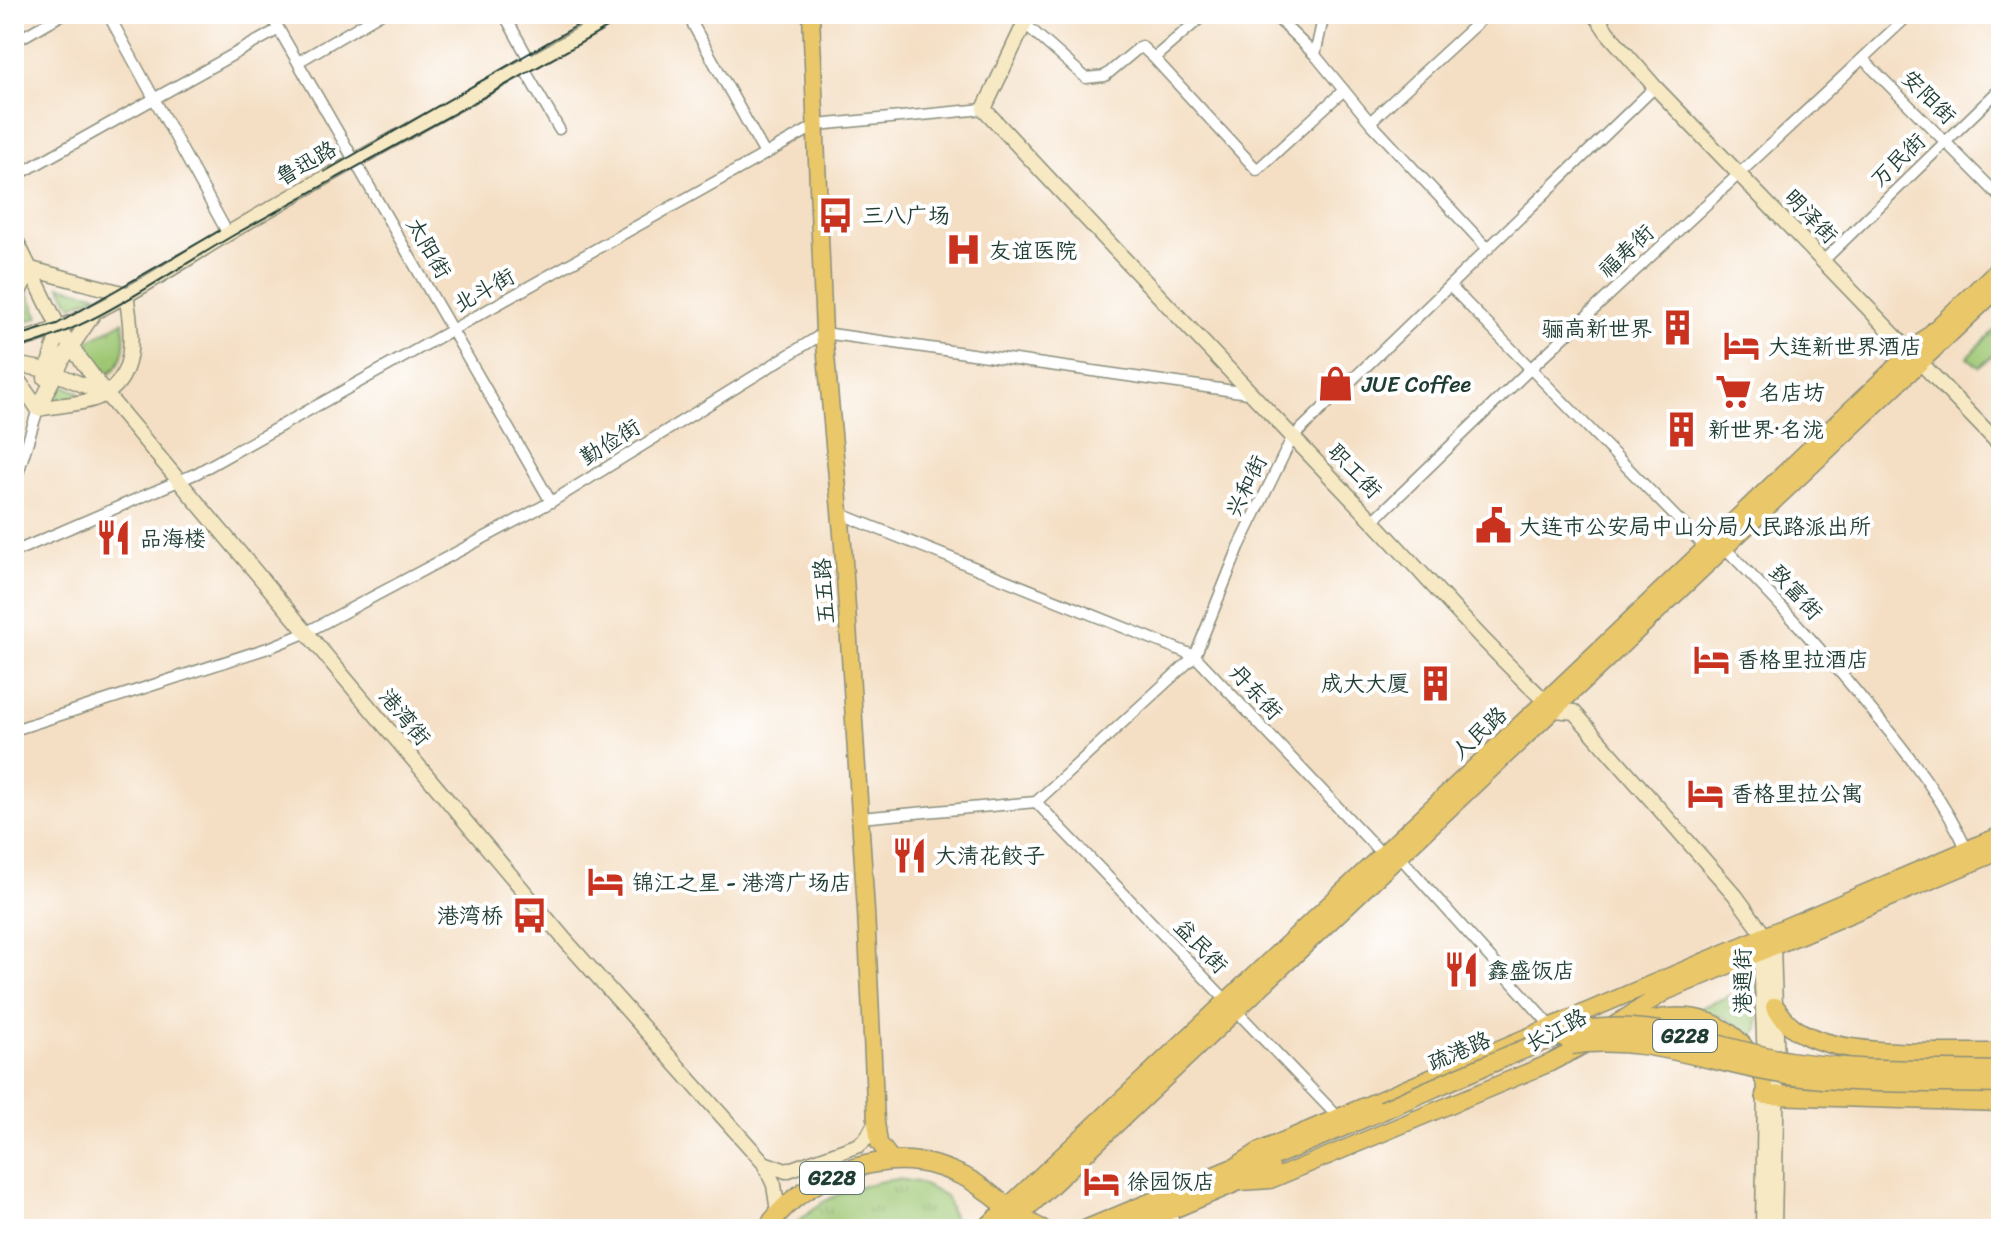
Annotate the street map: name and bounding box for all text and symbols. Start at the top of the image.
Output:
street label: 安阳街 [1892,60,1966,134]
street label: 万民街 [1861,123,1935,197]
street label: 鲁迅路 [268,130,344,196]
street label: 明泽街 [1774,179,1848,253]
bus stop icon: 三八广场 [817,196,855,234]
place label: 三八广场 [862,196,950,235]
street label: 太阳街 [396,210,462,286]
street label: 福寿街 [1589,214,1663,288]
hospital icon: 友谊医院 [944,231,982,269]
place label: 友谊医院 [989,231,1077,270]
street label: 北斗街 [446,257,522,323]
place label: 骊高新世界 [1542,309,1652,348]
building icon: 骊高新世界 [1659,309,1697,347]
hotel icon: 大连新世界酒店 [1723,327,1761,365]
place label: 大连新世界酒店 [1768,327,1922,366]
shop icon: JUE Coffee [1317,365,1355,403]
place label: JUE Coffee [1361,365,1472,404]
supermarket icon: 名店坊 [1714,373,1752,411]
place label: 名店坊 [1759,373,1825,412]
street label: 勤俭街 [572,408,648,476]
building icon: 新世界·名泷 [1663,410,1701,448]
place label: 新世界·名泷 [1708,410,1824,449]
street label: 职工街 [1318,434,1392,508]
street label: 兴和街 [1214,448,1278,524]
public building icon: 大连市公安局中山分局人民路派出所 [1474,507,1512,545]
place label: 大连市公安局中山分局人民路派出所 [1519,507,1871,546]
restaurant icon: 品海楼 [95,519,133,557]
place label: 品海楼 [140,519,206,558]
street label: 致富街 [1759,555,1833,629]
street label: 五五路 [802,557,846,625]
hotel icon: 香格里拉酒店 [1692,640,1730,678]
place label: 香格里拉酒店 [1737,640,1869,679]
street label: 丹东街 [1219,655,1293,729]
place label: 成大大厦 [1321,664,1409,703]
building icon: 成大大厦 [1416,664,1454,702]
street label: 港湾街 [369,679,441,755]
street label: 人民路 [1442,696,1516,770]
hotel icon: 香格里拉公寓 [1686,774,1724,812]
place label: 香格里拉公寓 [1731,774,1863,813]
restaurant icon: 大清花餃子 [890,836,928,874]
place label: 大清花餃子 [935,836,1045,875]
hotel icon: 锦江之星 - 港湾广场店 [587,863,625,901]
place label: 锦江之星 - 港湾广场店 [632,863,852,902]
place label: 港湾桥 [437,896,503,935]
bus stop icon: 港湾桥 [510,896,548,934]
street label: 益民街 [1164,909,1238,983]
street label: 港通街 [1723,948,1762,1014]
restaurant icon: 鑫盛饭店 [1442,951,1480,989]
place label: 鑫盛饭店 [1487,951,1575,990]
street label: 长江路 [1518,997,1594,1063]
street label: 疏港路 [1421,1020,1497,1082]
road number: G228 [1653,1020,1717,1052]
road number: G228 [800,1162,864,1194]
hotel icon: 徐园饭店 [1082,1162,1120,1200]
place label: 徐园饭店 [1127,1162,1215,1201]

